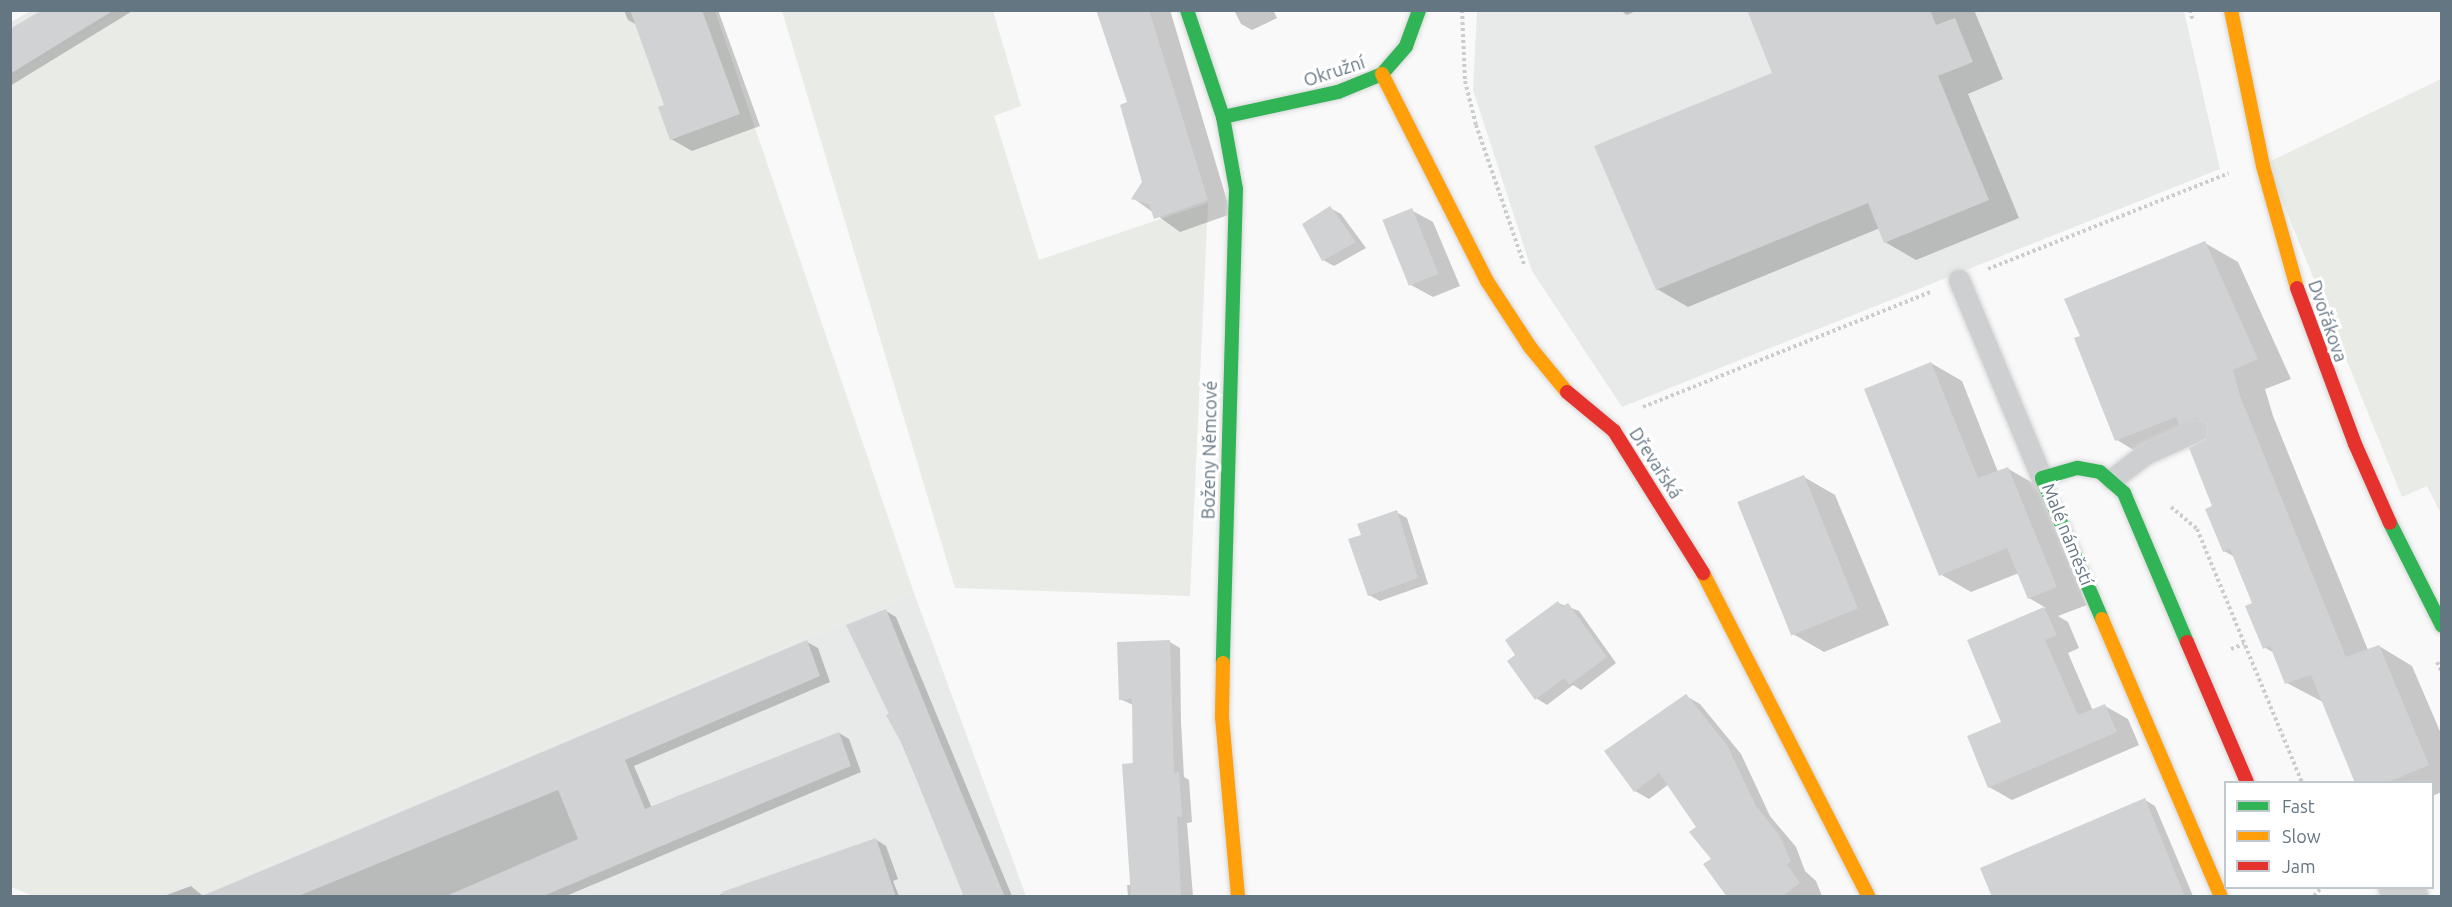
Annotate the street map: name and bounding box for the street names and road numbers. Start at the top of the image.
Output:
street label: Okružní [1301,51,1367,91]
street label: Dvořákova [2304,277,2352,365]
street label: Boženy Němcové [1197,381,1221,519]
street label: Dřevařská [1625,423,1687,503]
street label: Malé náměstí [2038,480,2098,588]

